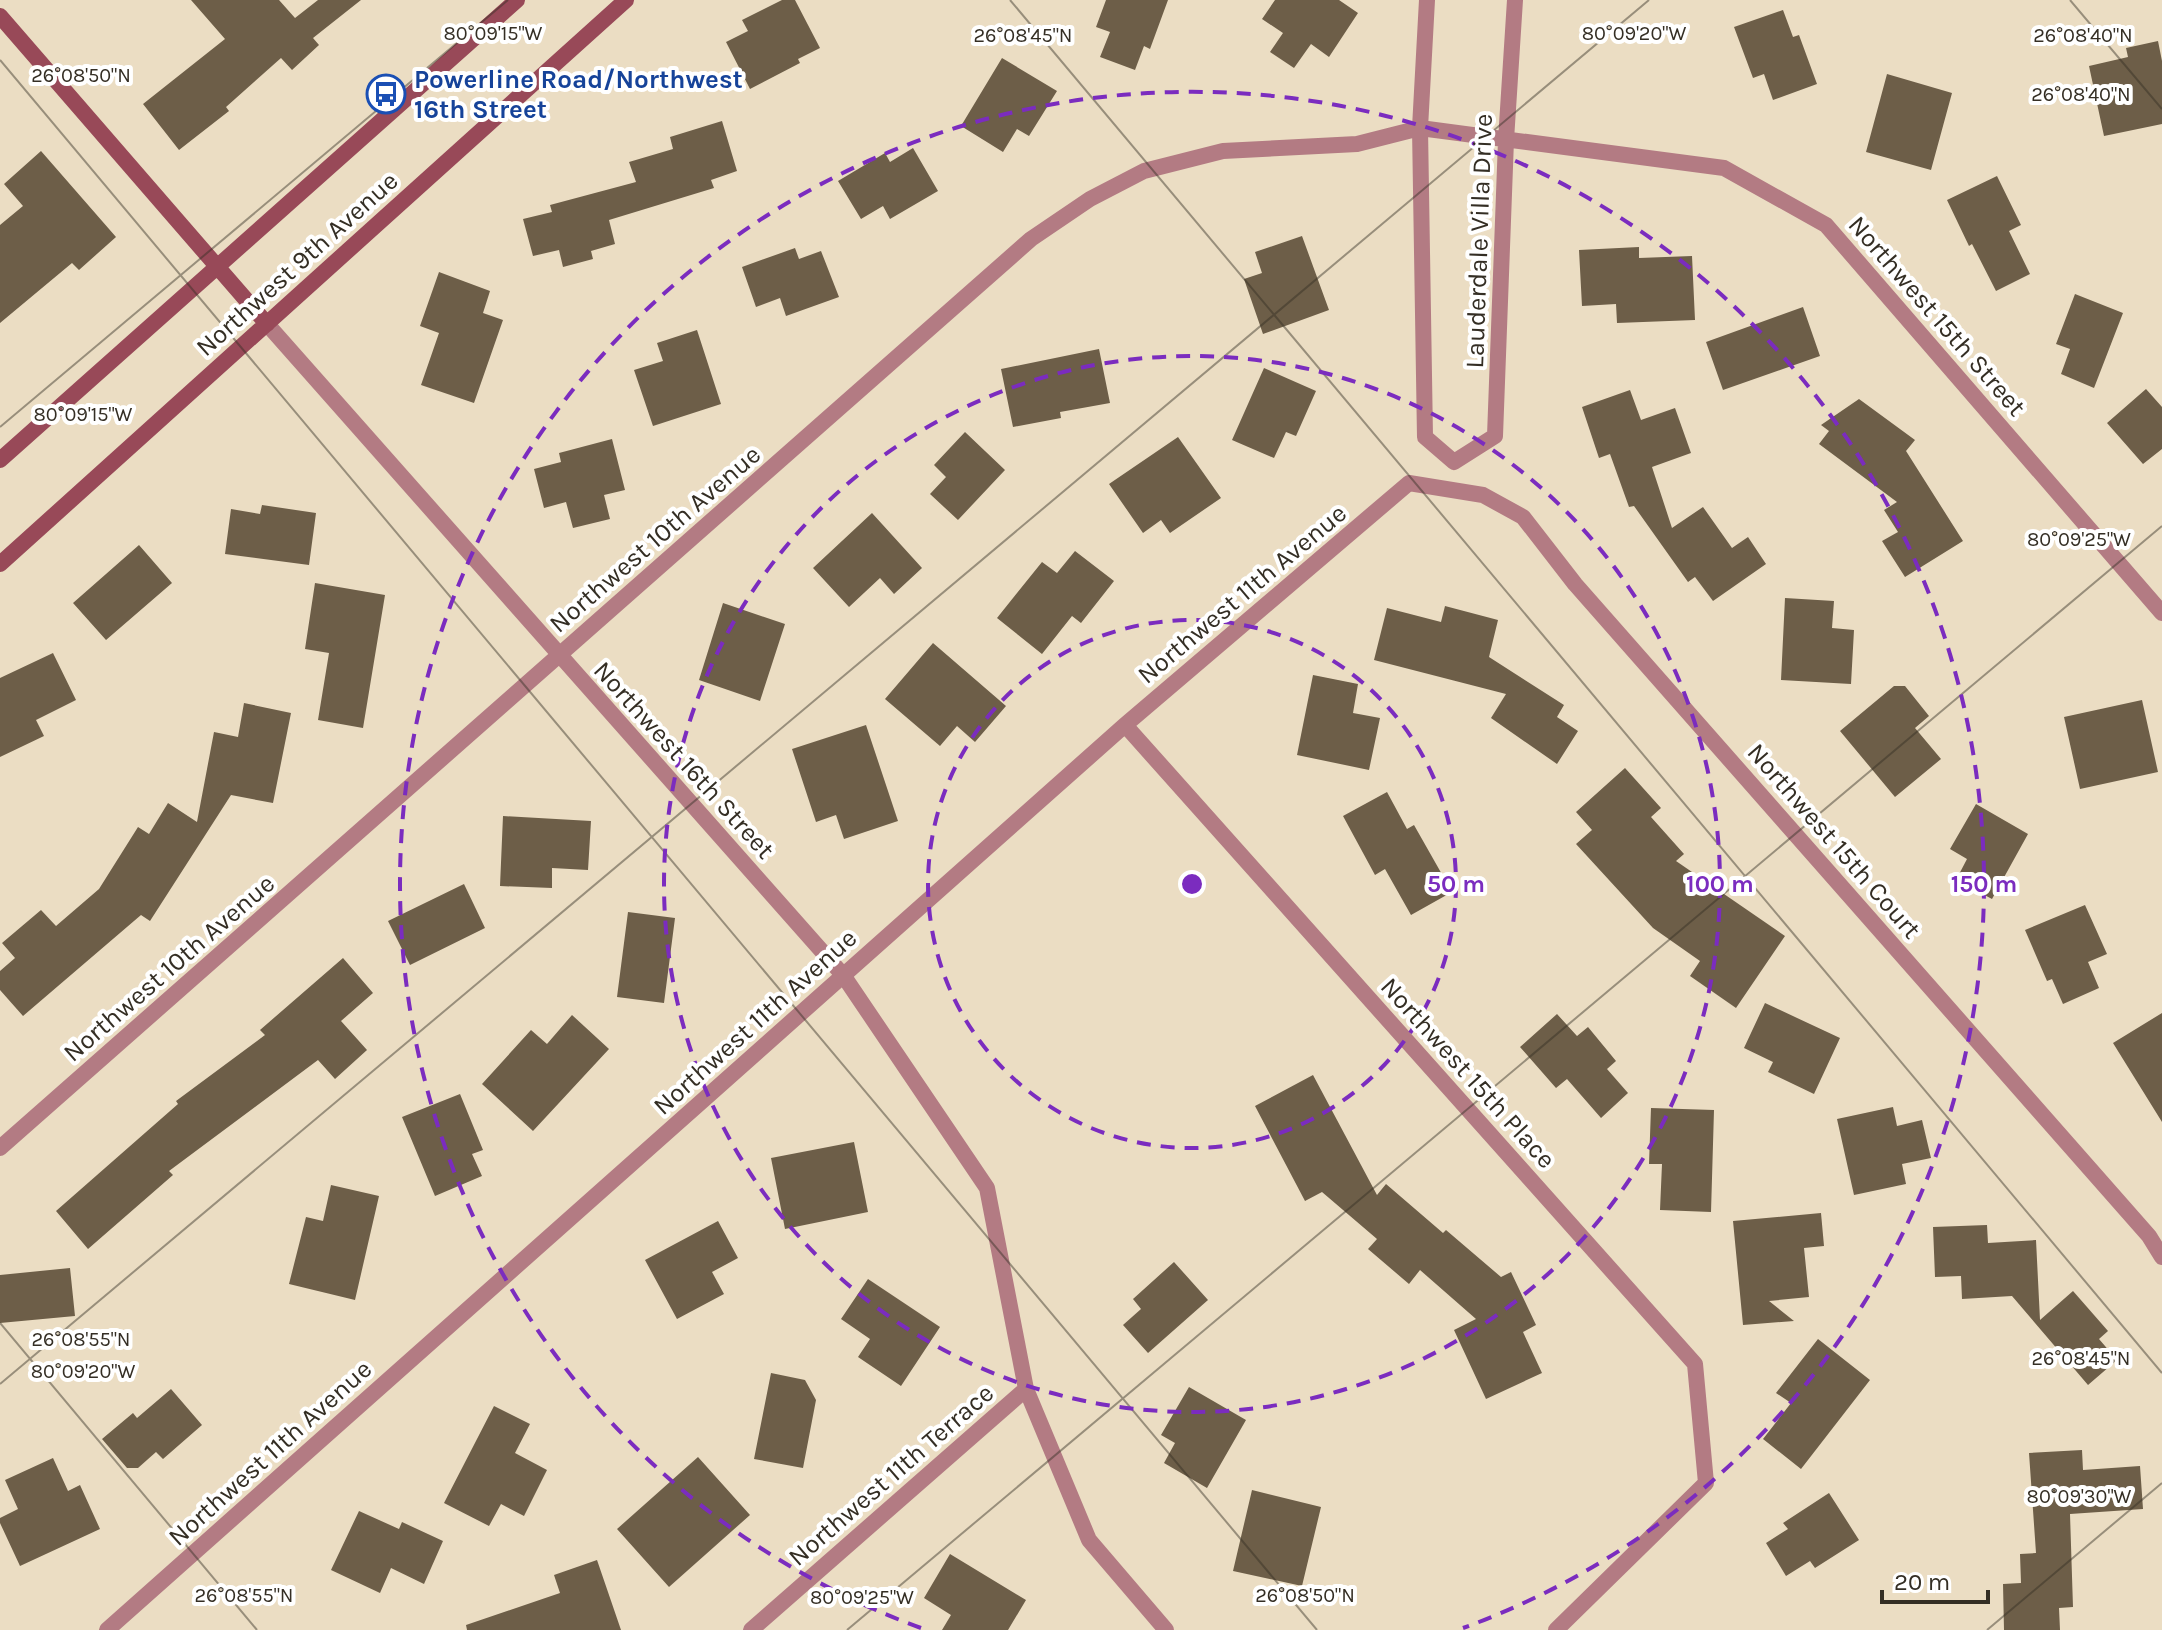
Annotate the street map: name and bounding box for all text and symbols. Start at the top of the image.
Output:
text: 80°09'15"W [443,22,543,45]
text: 80°09'20"W [1582,22,1686,45]
text: 26°08'45"N [974,24,1072,47]
text: 26°08'40"N [2033,24,2133,47]
text: 26°08'50"N [31,64,131,87]
place label: Powerline Road/Northwest 16th Street [414,64,743,125]
bus stop icon: Powerline Road/Northwest 16th Street [365,73,407,115]
text: 26°08'40"N [2031,83,2131,106]
street label: Lauderdale Villa Drive [1459,113,1499,369]
street label: Northwest 9th Avenue [190,165,404,363]
street label: Northwest 15th Street [1842,210,2032,423]
text: 80°09'15"W [33,403,133,426]
street label: Northwest 10th Avenue [543,439,767,639]
street label: Northwest 11th Avenue [1131,498,1353,690]
text: 80°09'25"W [2027,528,2131,551]
street label: Northwest 16th Street [587,655,781,865]
street label: Northwest 15th Court [1741,737,1927,945]
street label: Northwest 10th Avenue [57,868,281,1068]
centre of rings [1178,870,1206,898]
text: 50 m [1427,870,1485,898]
text: 100 m [1686,870,1754,898]
text: 150 m [1951,870,2017,898]
street label: Northwest 11th Avenue [647,922,863,1122]
street label: Northwest 15th Place [1374,971,1562,1175]
text: 26°08'55"N [31,1328,131,1351]
text: 26°08'45"N [2032,1347,2130,1370]
street label: Northwest 11th Avenue [162,1353,378,1553]
text: 80°09'20"W [31,1360,135,1383]
street label: Northwest 11th Terrace [782,1377,1000,1573]
text: 80°09'30"W [2027,1485,2132,1508]
scale bar [1882,1554,1988,1604]
text: 20 m [1894,1568,1950,1596]
text: 26°08'55"N [194,1584,294,1607]
text: 26°08'50"N [1255,1584,1355,1607]
text: 80°09'25"W [810,1586,914,1609]

